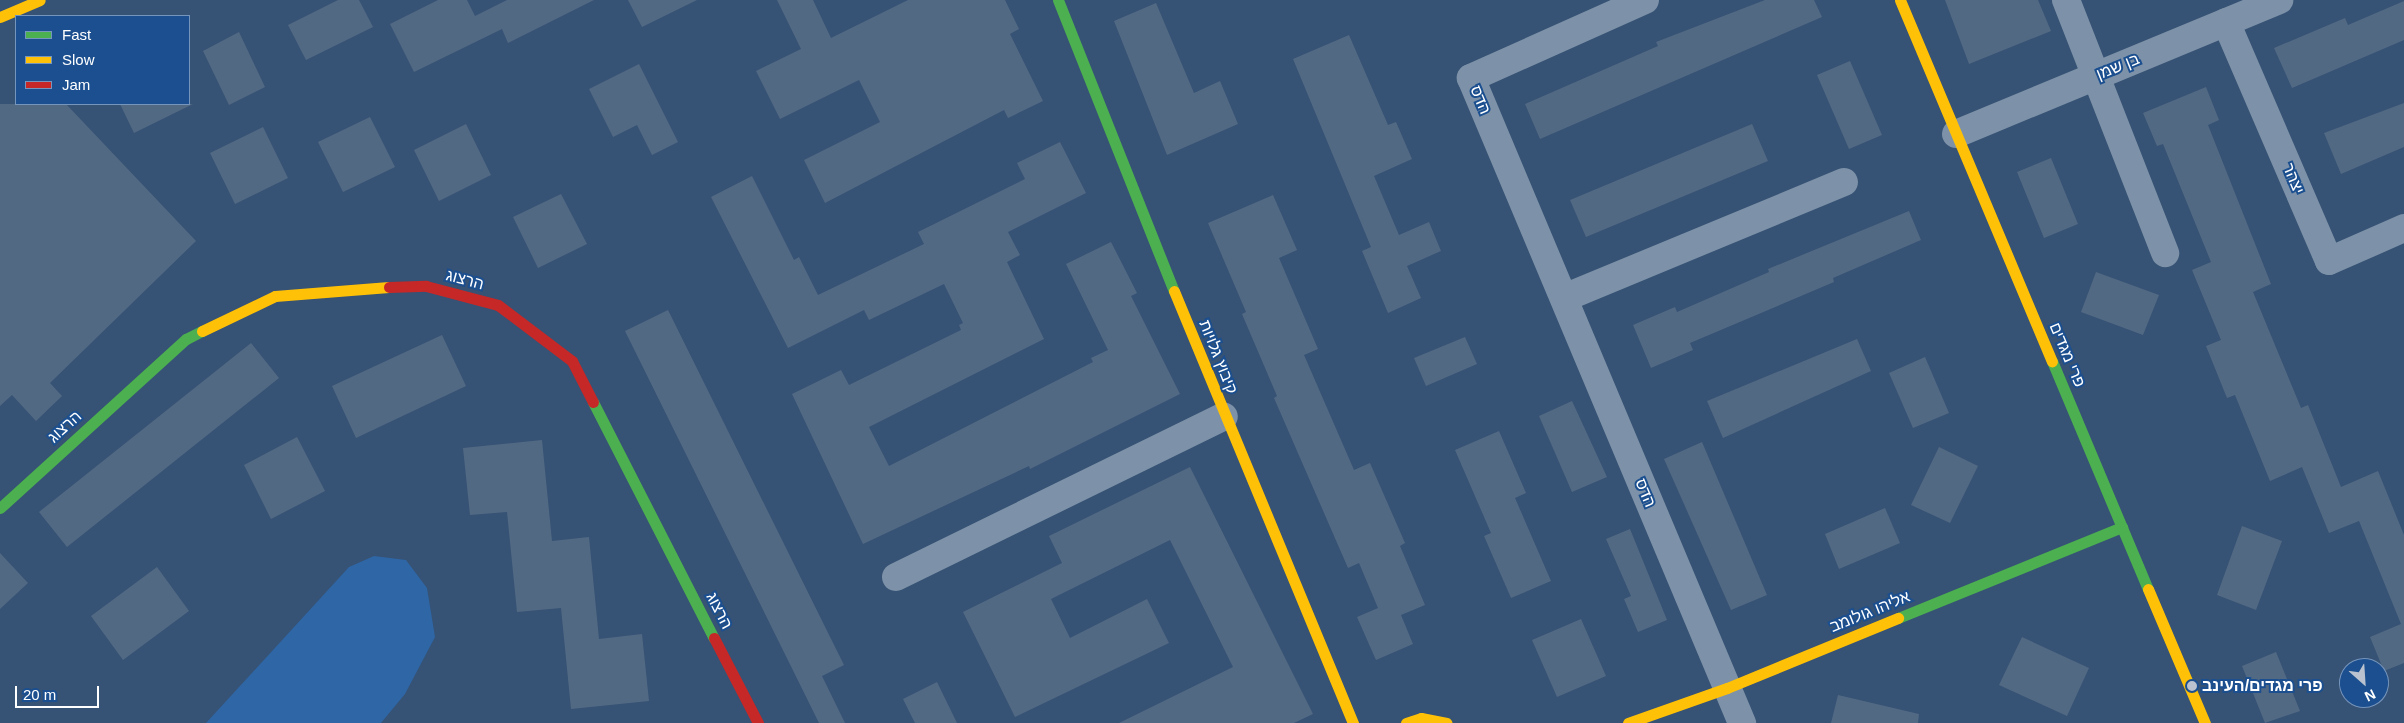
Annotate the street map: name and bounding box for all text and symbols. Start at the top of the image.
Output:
legend [15,15,190,105]
text: Fast [62,26,91,43]
street label: בן שמן [2094,50,2142,84]
text: Slow [62,51,95,68]
text: Jam [62,76,90,93]
street label: הדס [1465,83,1495,117]
street label: יצהר [2278,161,2308,197]
street label: הרצוג [444,266,486,294]
street label: קיבוץ גלויות [1194,317,1242,397]
street label: פרי מגדים [2045,320,2089,390]
street label: הרצוג [44,407,86,447]
street label: הדס [1630,476,1660,510]
street label: אליהו גולומב [1827,587,1913,637]
street label: הרצוג [702,590,736,632]
north arrow [2339,658,2389,708]
scale bar [18,676,101,708]
place label: פרי מגדים/העינב [2202,676,2323,696]
marker: פרי מגדים/העינב [2186,680,2198,692]
text: 20 m [23,686,56,703]
text: N [2362,686,2378,705]

